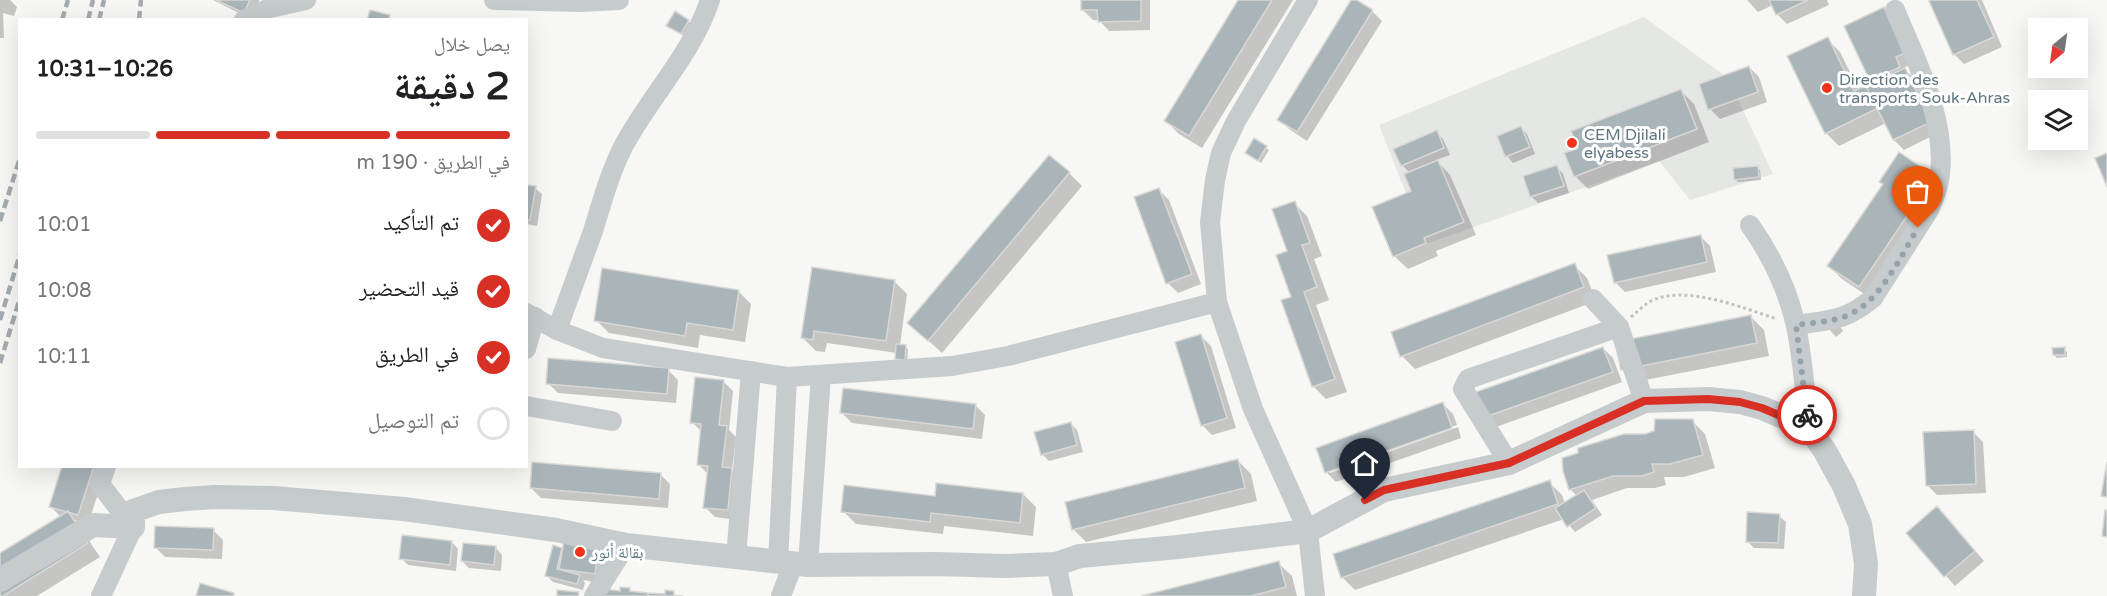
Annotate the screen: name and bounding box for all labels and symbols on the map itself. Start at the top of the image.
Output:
north arrow [2028,18,2088,78]
place label: Direction des transports Souk-Ahras [1839,70,2010,108]
marker: Direction des transports Souk-Ahras [1820,81,1834,95]
place label: CEM Djilali elyabess [1584,125,1666,163]
marker: CEM Djilali elyabess [1565,136,1579,150]
pin [1892,166,1943,228]
courier [1777,385,1837,445]
pin [1339,438,1390,500]
place label: بقالة أنور [591,543,643,563]
marker: بقالة أنور [573,545,587,559]

